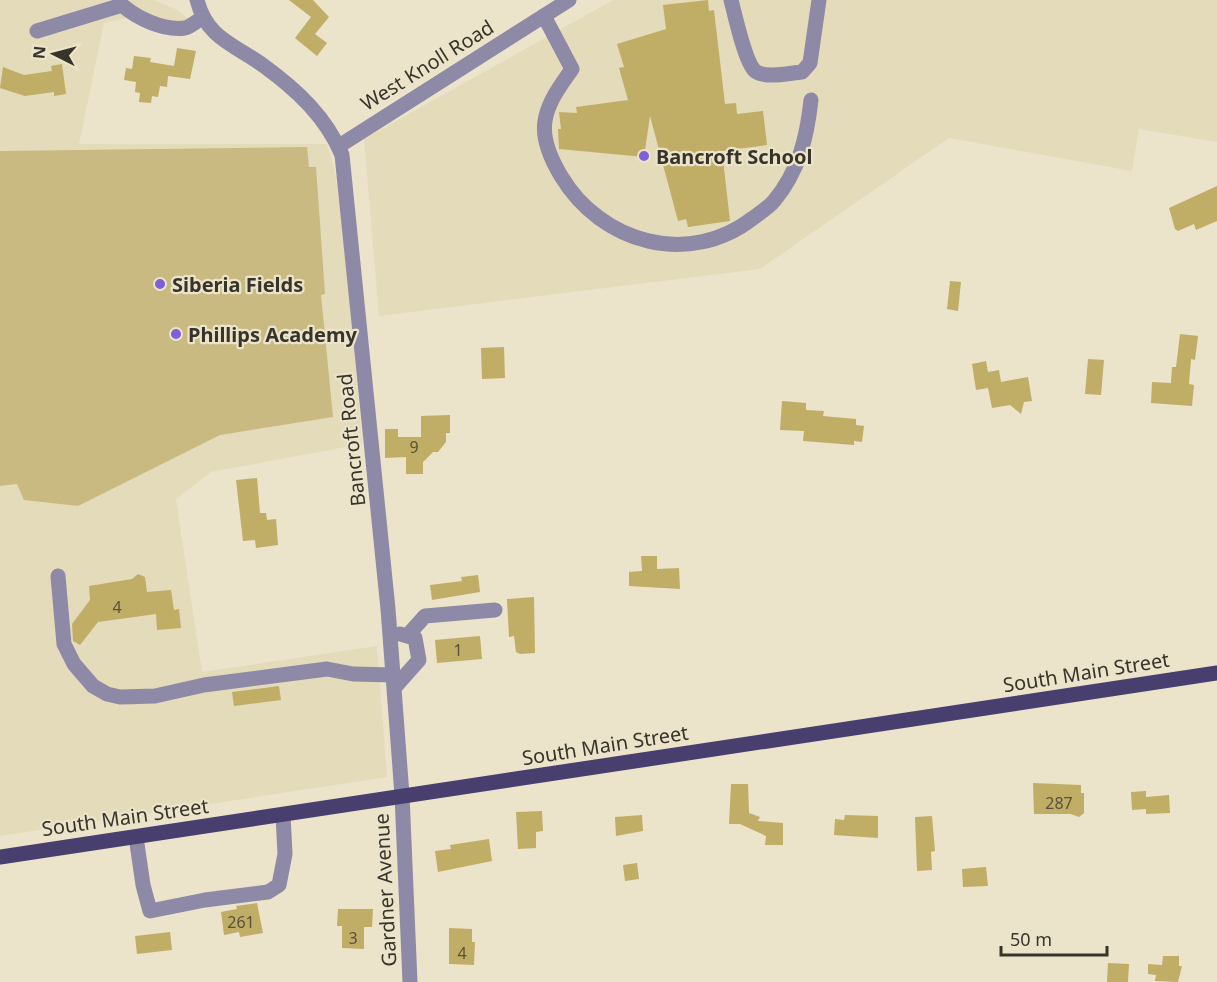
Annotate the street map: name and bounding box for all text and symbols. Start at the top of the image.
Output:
street label: West Knoll Road [355,13,499,117]
north arrow [24,24,84,84]
text: N [27,45,51,60]
place label: Bancroft School [656,143,813,170]
marker: Bancroft School [637,149,651,163]
place label: Siberia Fields [172,271,303,298]
marker: Siberia Fields [153,277,167,291]
place label: Phillips Academy [188,321,357,348]
marker: Phillips Academy [169,327,183,341]
street label: Bancroft Road [331,372,371,508]
house number: 9 [409,436,419,458]
house number: 4 [112,596,122,618]
house number: 1 [453,639,463,661]
street label: South Main Street [1001,646,1171,698]
street label: South Main Street [520,719,690,771]
street label: South Main Street [40,792,210,842]
house number: 287 [1045,792,1073,814]
street label: Gardner Avenue [368,813,402,967]
house number: 261 [227,911,255,933]
scale bar [1001,919,1108,957]
house number: 3 [348,927,358,949]
text: 50 m [1010,927,1052,951]
house number: 4 [457,942,467,964]

